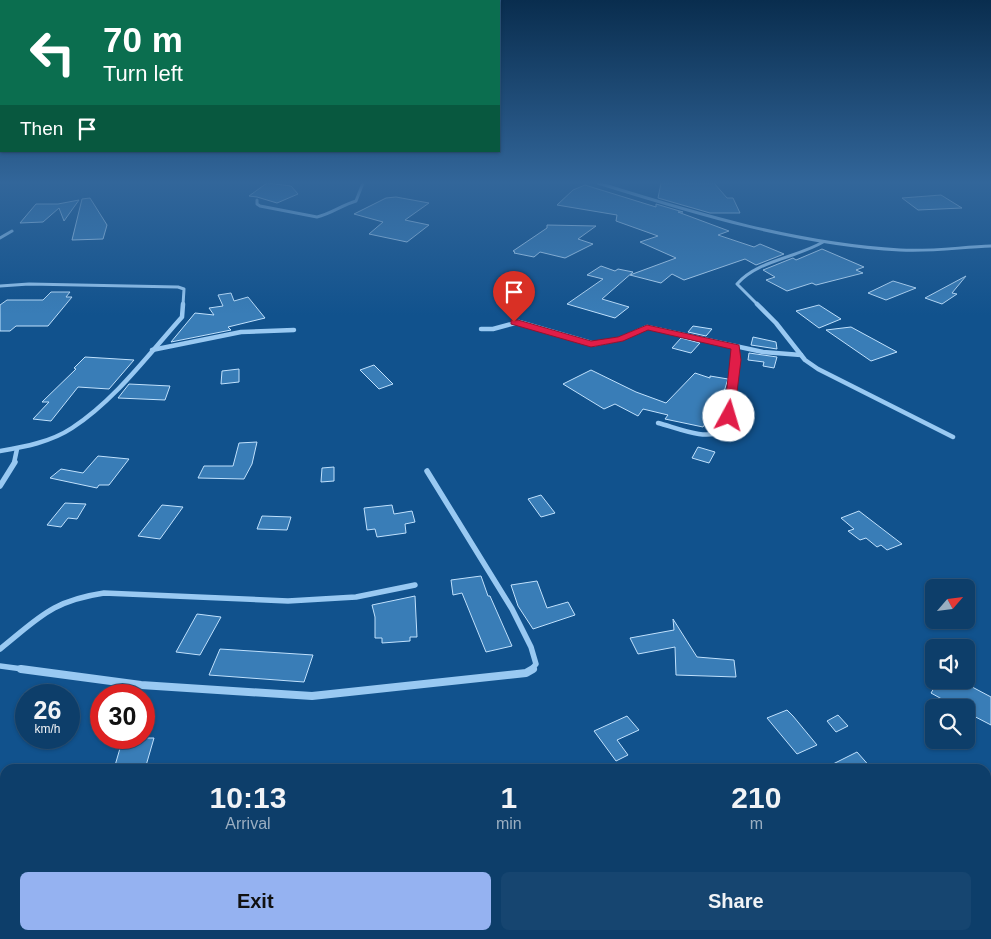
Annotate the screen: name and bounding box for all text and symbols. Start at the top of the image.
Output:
icon: left [20,20,85,85]
text: 70 m [103,20,183,59]
text: Turn left [103,61,183,86]
icon: arrive [73,115,101,143]
text: Then [20,118,63,139]
pin [493,271,535,322]
icon: arrive [500,278,528,306]
position arrow [702,389,754,441]
north arrow [925,579,975,629]
map controls [925,579,975,749]
button: sound [925,639,975,689]
speed limit sign: 30 [90,684,155,749]
text: 26 [34,696,61,724]
button: search [925,699,975,749]
text: km/h [34,722,61,736]
text: 10:13 [210,781,286,814]
text: 1 [500,781,517,814]
text: 210 [731,781,781,814]
text: Arrival [225,815,271,832]
text: min [496,815,522,832]
text: m [750,815,763,832]
button: Exit [20,872,491,930]
button: Share [501,872,971,930]

